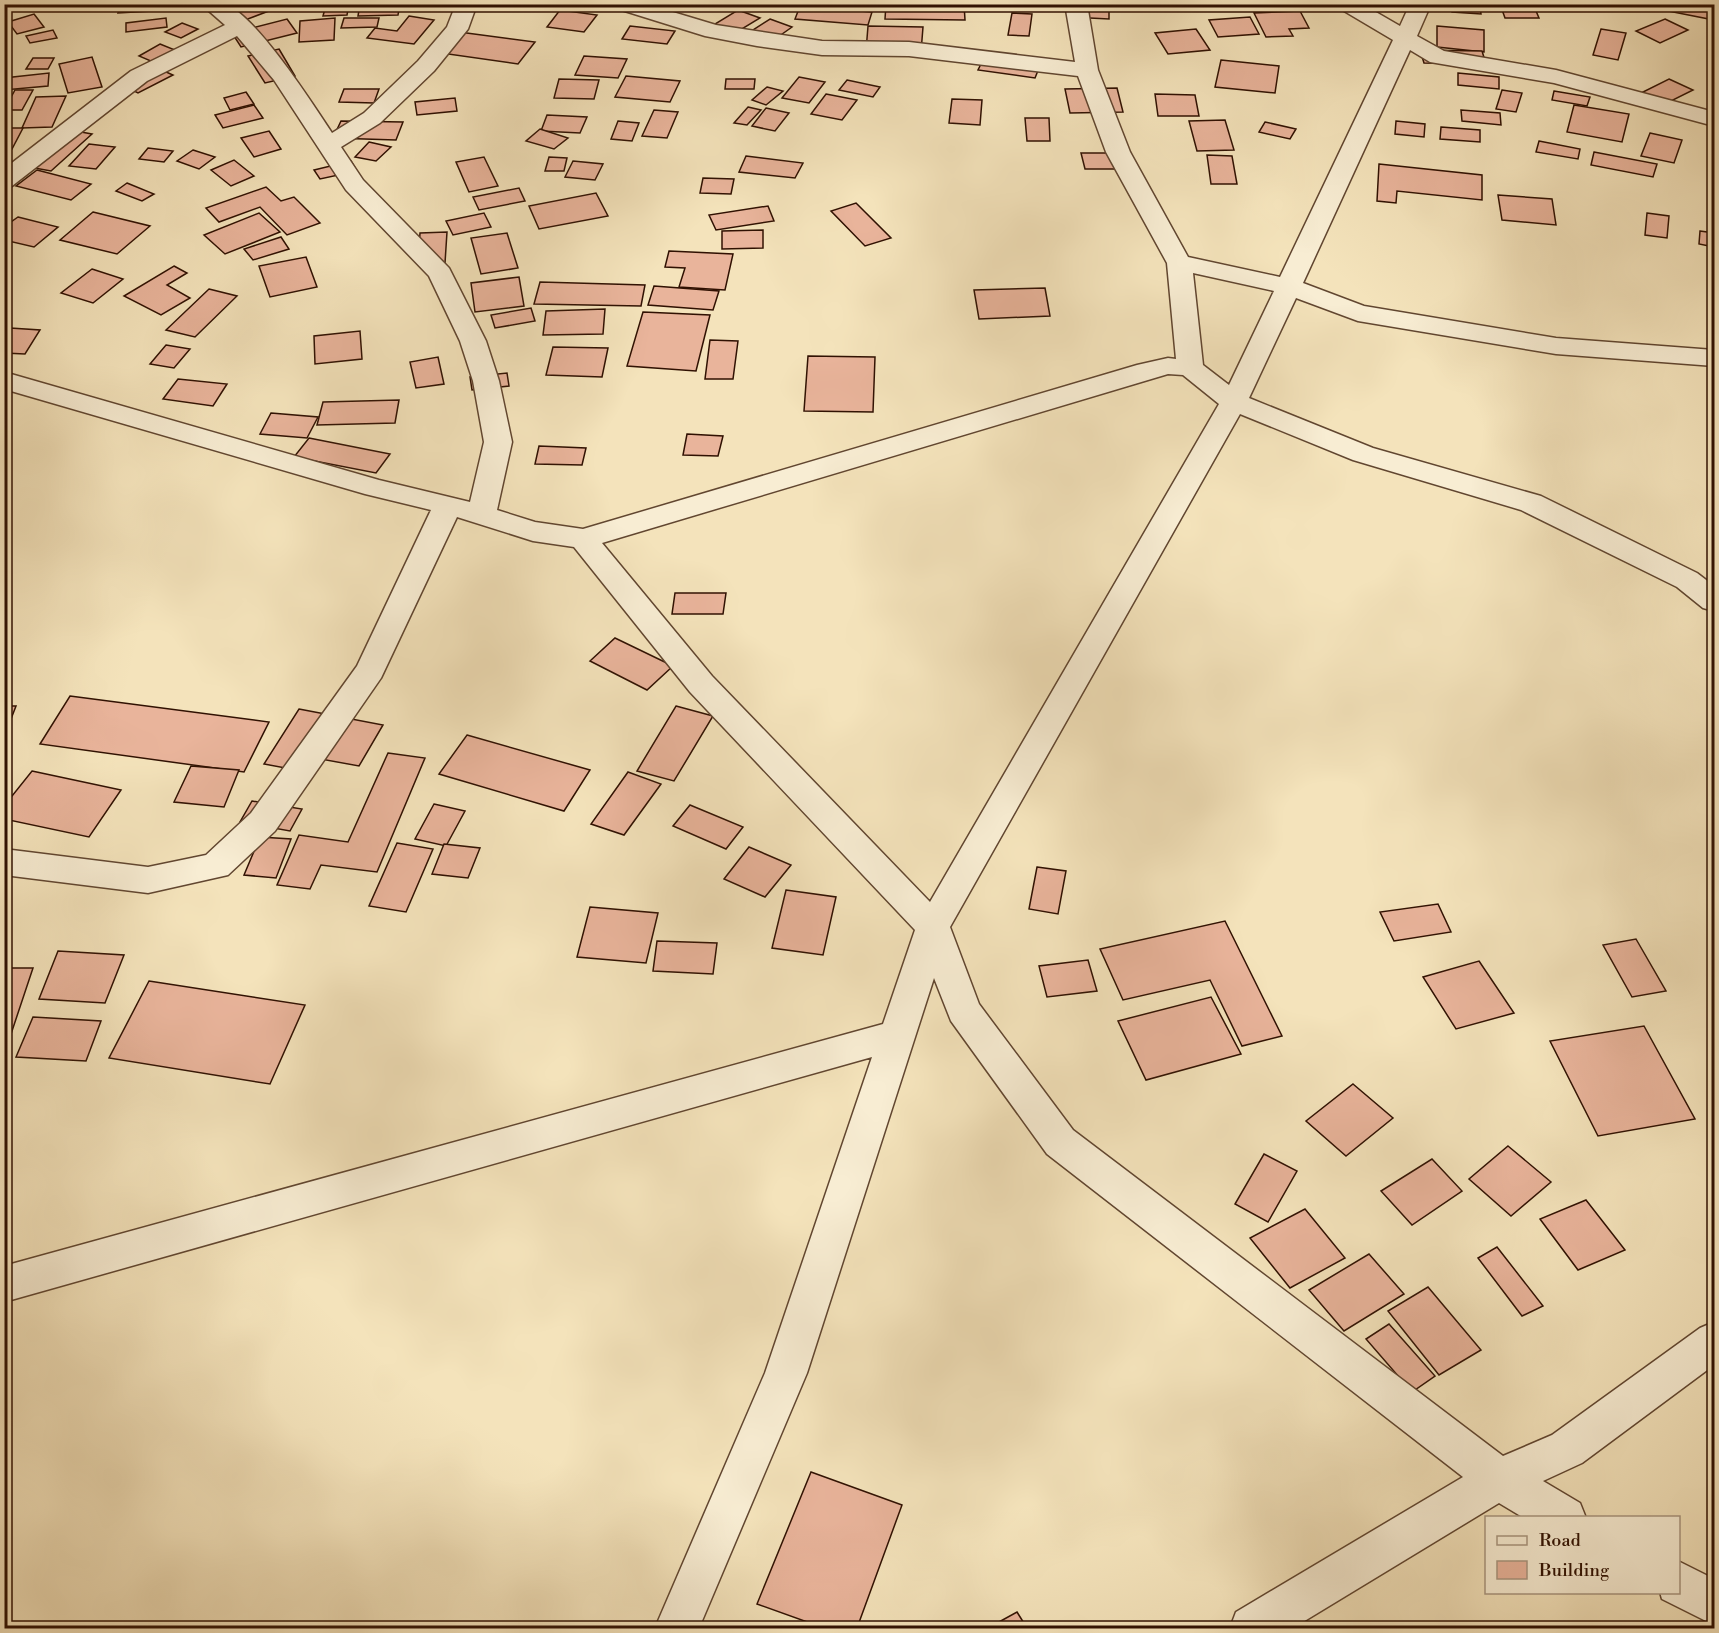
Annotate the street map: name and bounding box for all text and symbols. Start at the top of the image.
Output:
legend [1485,1516,1680,1594]
text: Road [1539,1529,1582,1552]
text: Building [1538,1559,1610,1582]

